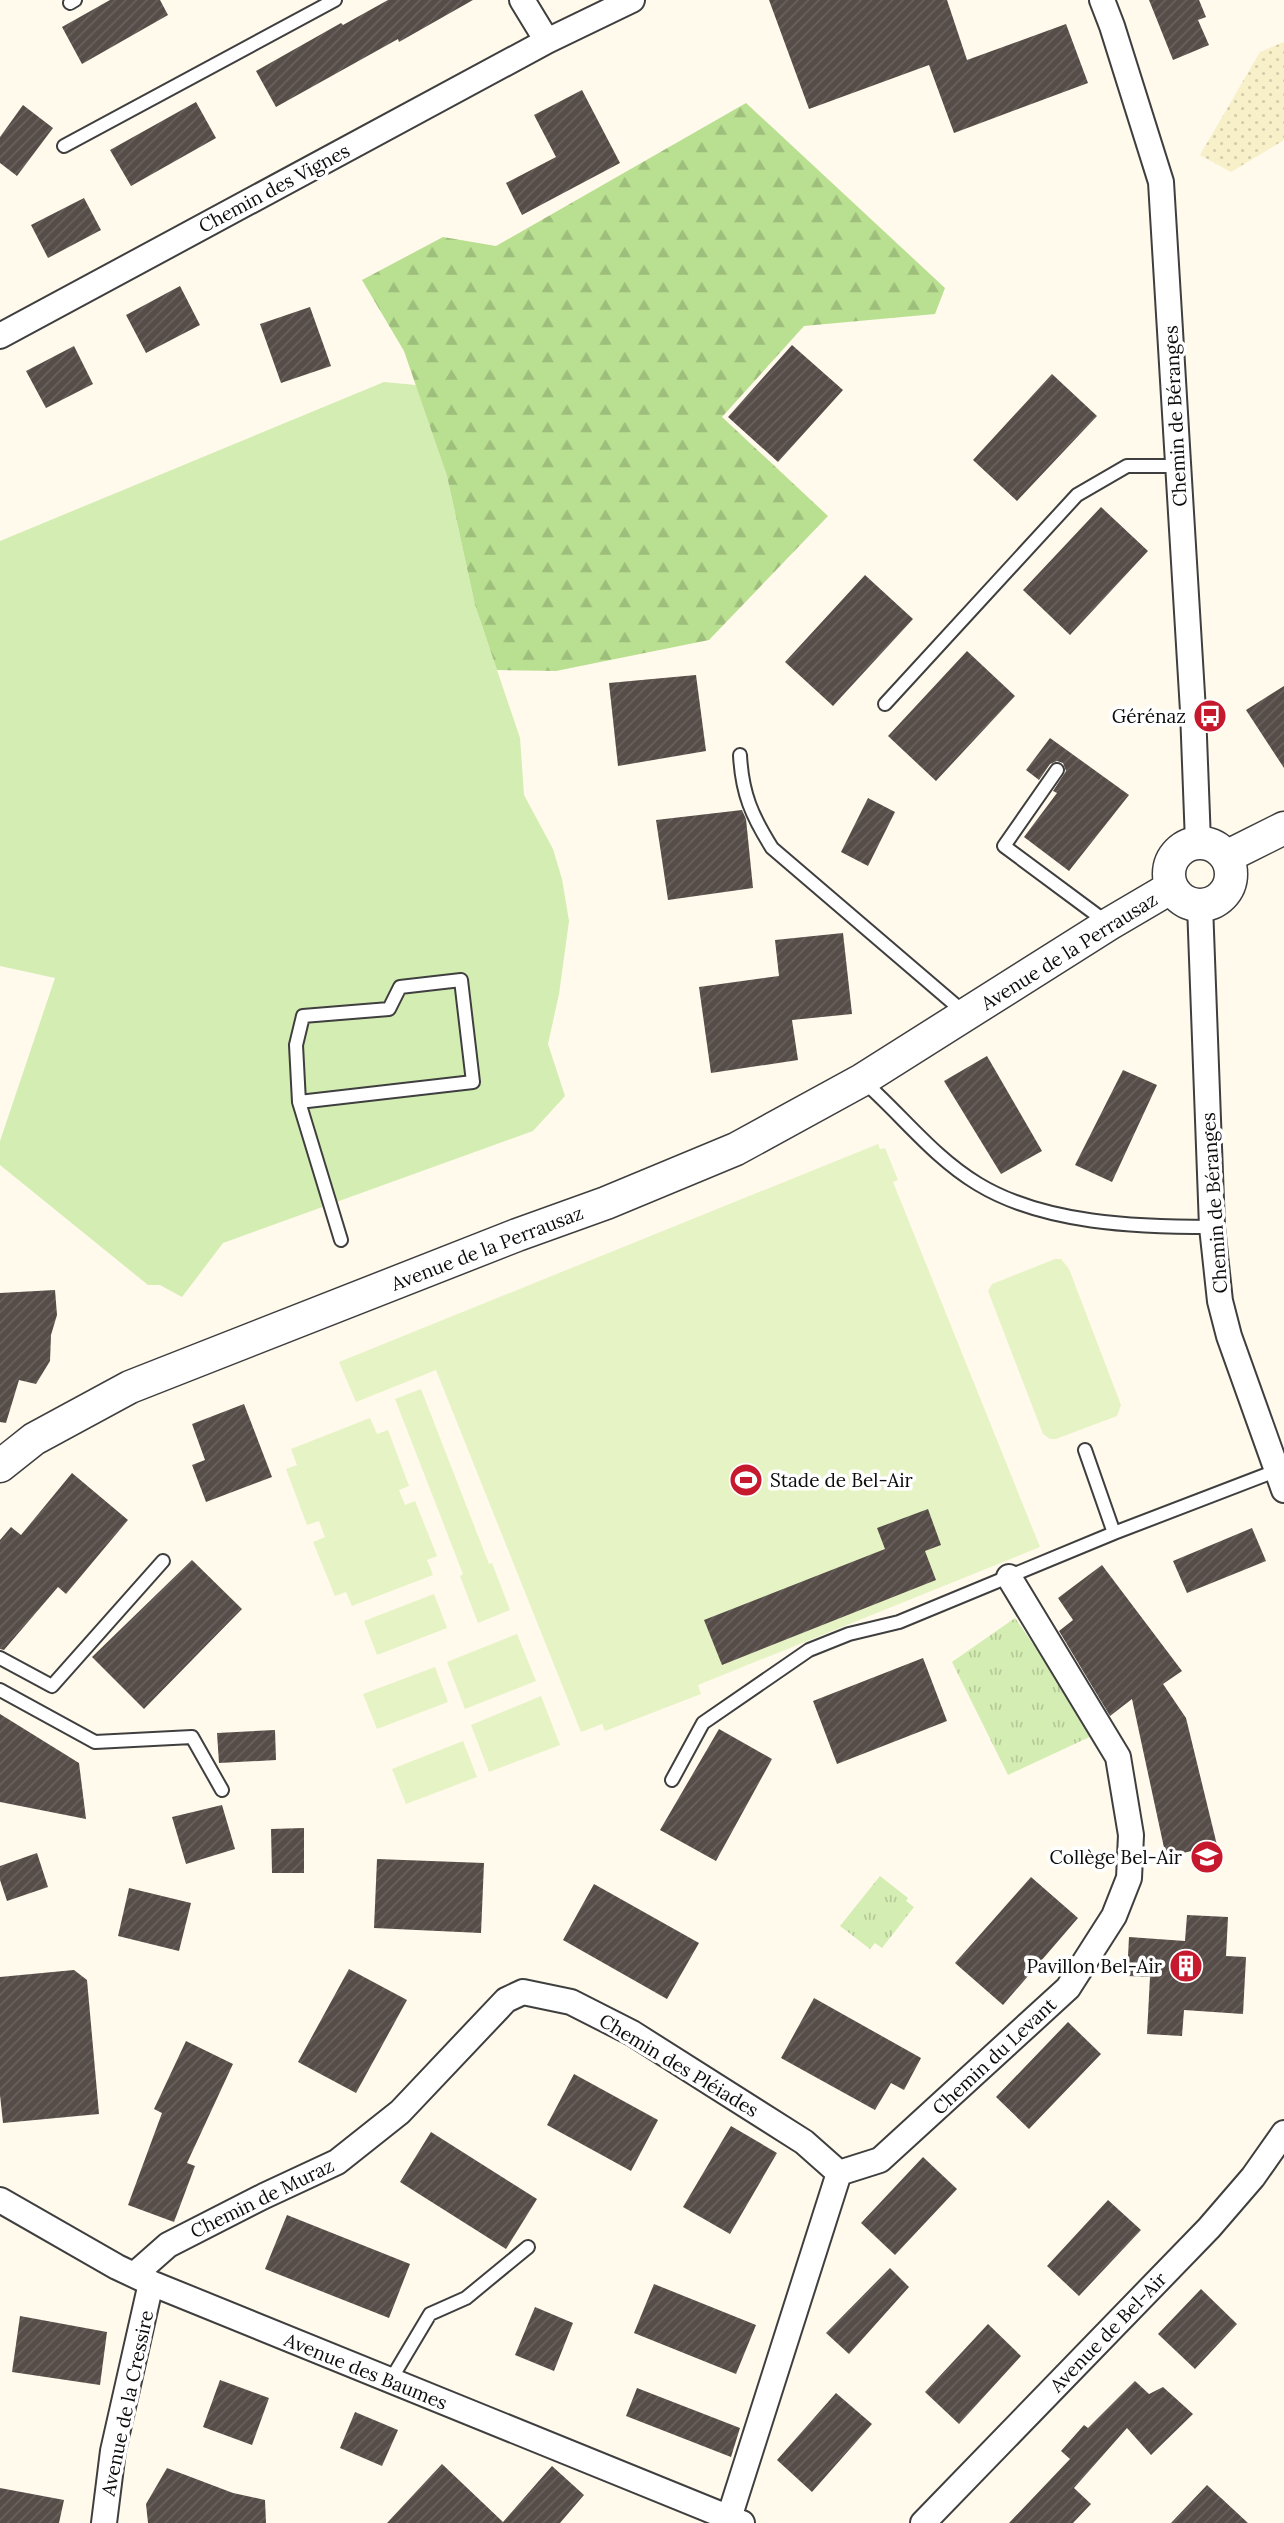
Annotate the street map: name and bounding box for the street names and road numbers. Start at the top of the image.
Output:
street label: Chemin des Vignes [194,138,354,238]
street label: Chemin de Béranges [1158,325,1192,507]
street label: Avenue de la Perrausaz [976,887,1162,1016]
street label: Chemin de Béranges [1196,1111,1232,1294]
street label: Avenue de la Perrausaz [387,1200,586,1296]
street label: Chemin du Levant [927,1992,1061,2120]
street label: Chemin des Pléiades [595,2008,763,2122]
street label: Chemin de Muraz [186,2153,338,2243]
street label: Avenue de Bel-Air [1044,2266,1172,2398]
street label: Avenue de la Cressire [95,2308,158,2499]
street label: Avenue des Baumes [280,2327,451,2415]

